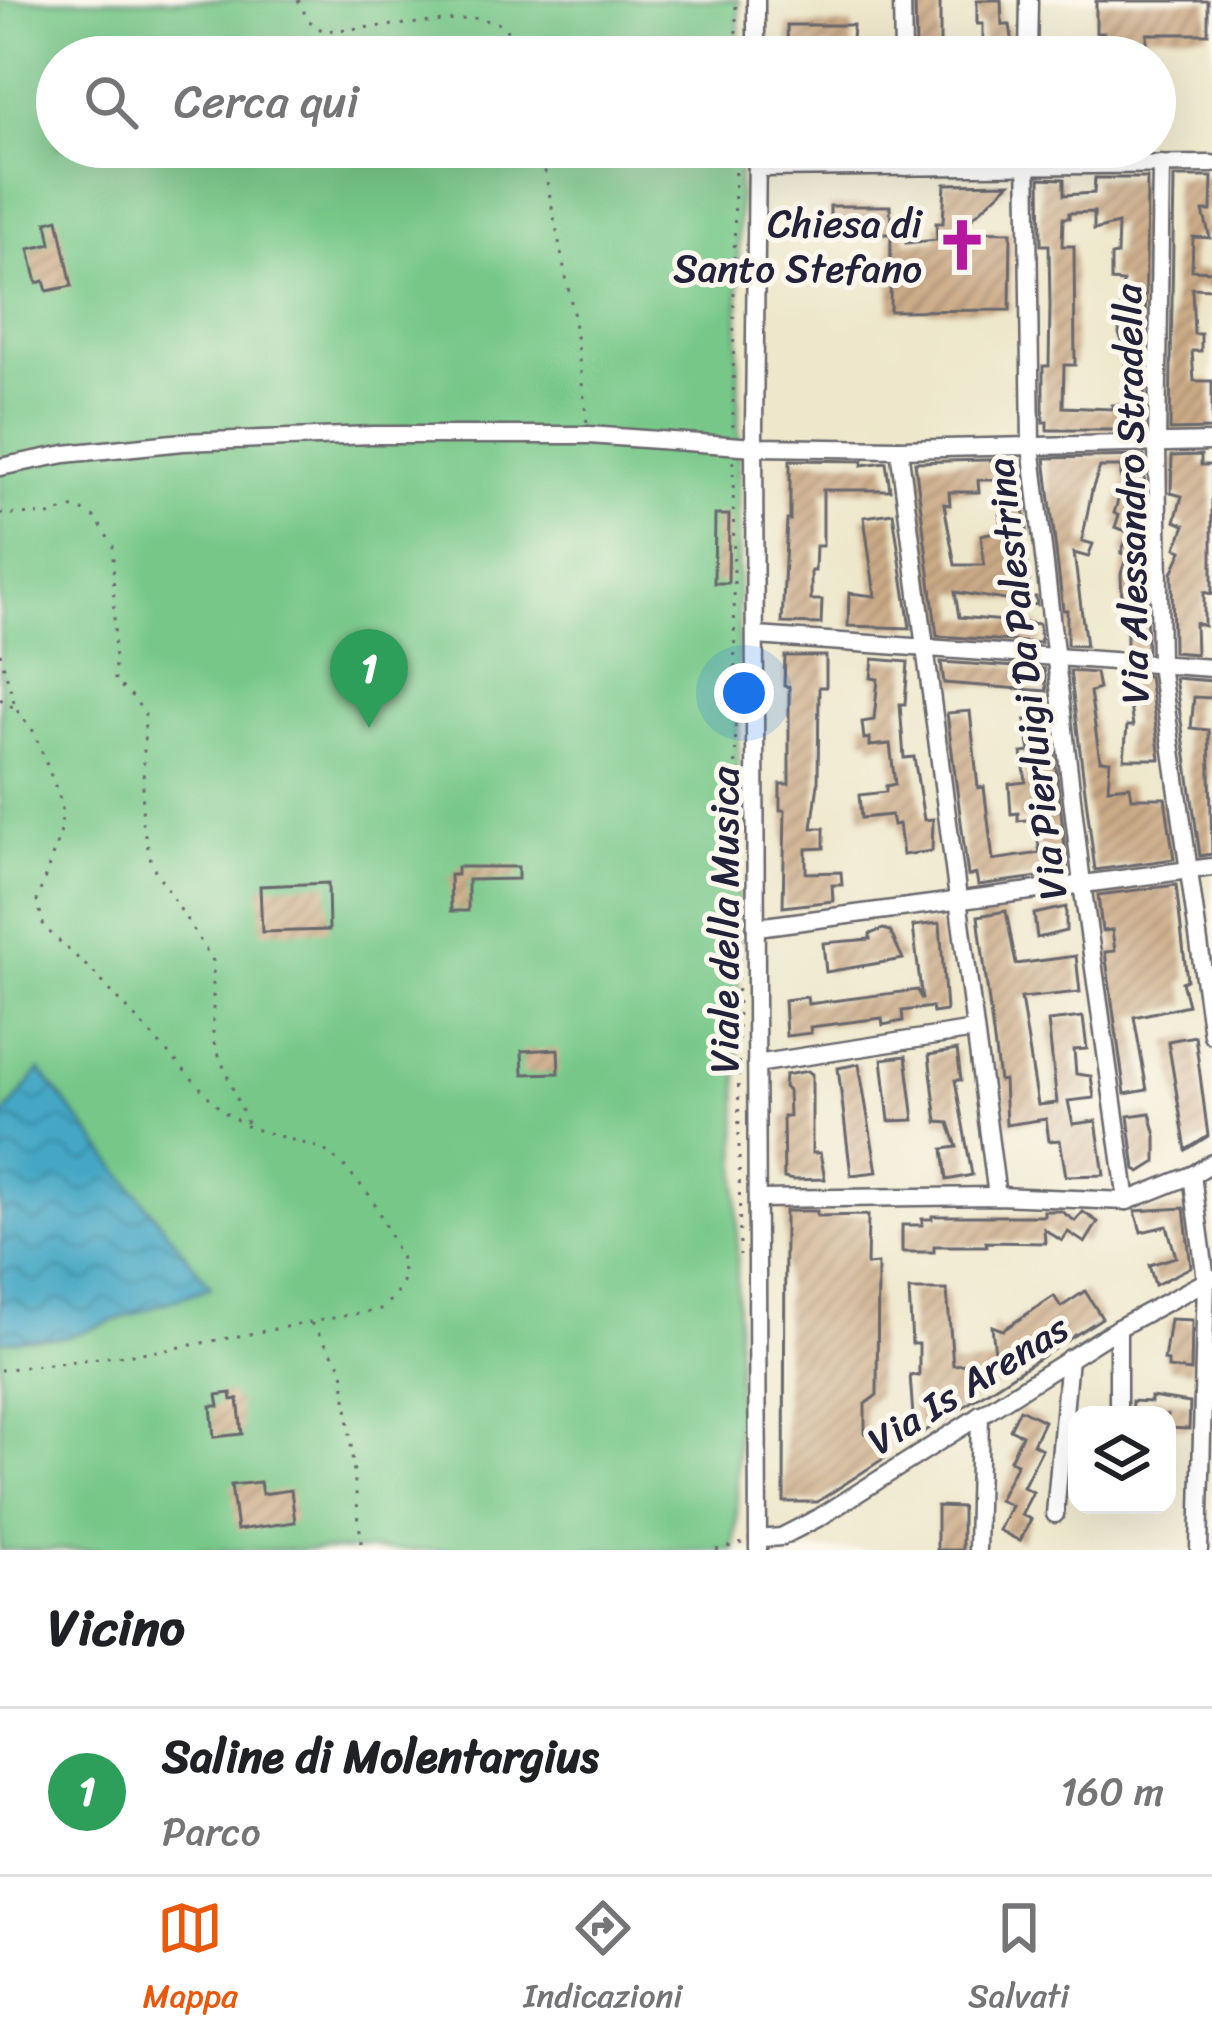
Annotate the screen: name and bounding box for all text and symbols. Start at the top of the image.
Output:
search box [36,36,1176,168]
text: Cerca qui [174,62,359,142]
icon: search [78,69,144,135]
place label: Chiesa di Santo Stefano [673,189,923,303]
church icon: Chiesa di Santo Stefano [933,216,991,274]
street label: Via Alessandro Stradella [1093,283,1169,704]
street label: Via Pierluigi Da Palestrina [965,454,1087,904]
pin: 1 [330,629,408,728]
your location [714,663,774,723]
street label: Viale della Musica [690,766,759,1073]
street label: Via Is Arenas [853,1294,1084,1473]
map controls [1068,1406,1176,1514]
button: layers [1068,1406,1176,1514]
text: Vicino [48,1583,185,1673]
text: Saline di Molentargius [162,1717,599,1797]
text: 1 [79,1757,95,1826]
text: 160 m [1060,1757,1164,1826]
text: Parco [162,1797,261,1866]
tab: Mappa [143,1895,238,2025]
tab: Indicazioni [524,1895,682,2025]
tab: Salvati [968,1895,1069,2025]

